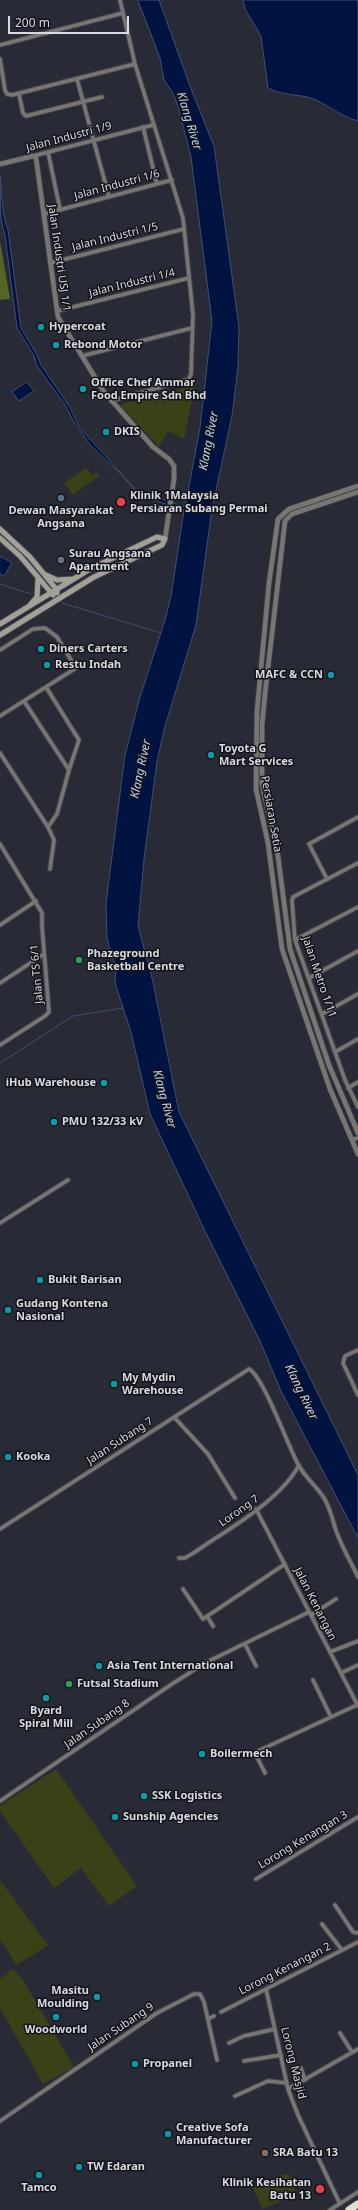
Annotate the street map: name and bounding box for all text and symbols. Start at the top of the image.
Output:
scale bar [10,8,131,34]
text: 200 m [15,14,50,31]
water label: Klang River [173,90,205,152]
street label: Jalan Industri 1/9 [25,119,113,155]
street label: Jalan Industri 1/6 [73,167,161,203]
street label: Jalan Industri USJ 1/1 [45,204,73,312]
street label: Jalan Industri 1/5 [71,220,159,254]
street label: Jalan Industri 1/4 [88,266,176,300]
place label: Hypercoat [49,320,106,334]
marker: Hypercoat [36,322,46,332]
place label: Rebond Motor [64,338,142,352]
marker: Rebond Motor [51,340,61,350]
place label: Office Chef Ammar Food Empire Sdn Bhd [91,376,206,402]
marker: Office Chef Ammar Food Empire Sdn Bhd [78,384,88,394]
water label: Klang River [196,410,222,472]
place label: DKIS [114,425,140,439]
marker: DKIS [101,427,111,437]
place label: Klinik 1Malaysia Persiaran Subang Permai [130,489,268,515]
marker: Dewan Masyarakat Angsana [56,493,66,503]
marker: Klinik 1Malaysia Persiaran Subang Permai [115,496,127,508]
place label: Dewan Masyarakat Angsana [8,504,114,530]
place label: Surau Angsana Apartment [69,547,151,573]
marker: Surau Angsana Apartment [56,555,66,565]
place label: Diners Carters [49,642,128,656]
marker: Diners Carters [36,644,46,654]
place label: Restu Indah [55,658,121,672]
marker: Restu Indah [42,660,52,670]
place label: MAFC & CCN [255,668,323,682]
marker: MAFC & CCN [326,670,336,680]
water label: Klang River [128,738,154,800]
place label: Toyota G Mart Services [219,742,293,768]
marker: Toyota G Mart Services [206,750,216,760]
street label: Persiaran Setia [258,775,284,853]
street label: Jalan Metro 1/11 [299,935,339,1019]
street label: Jalan TS 6/1 [28,944,46,1004]
place label: Phazeground Basketball Centre [87,947,184,973]
marker: Phazeground Basketball Centre [74,955,84,965]
water label: Klang River [149,1068,179,1130]
place label: iHub Warehouse [6,1076,96,1090]
marker: iHub Warehouse [99,1078,109,1088]
place label: PMU 132/33 kV [62,1115,143,1129]
marker: PMU 132/33 kV [49,1117,59,1127]
place label: Bukit Barisan [48,1273,122,1287]
marker: Bukit Barisan [35,1275,45,1285]
place label: Gudang Kontena Nasional [16,1297,108,1323]
marker: Gudang Kontena Nasional [3,1305,13,1315]
water label: Klang River [281,1362,321,1422]
place label: My Mydin Warehouse [122,1371,184,1397]
marker: My Mydin Warehouse [109,1379,119,1389]
street label: Jalan Subang 7 [84,1415,156,1467]
place label: Kooka [16,1450,50,1464]
marker: Kooka [3,1452,13,1462]
street label: Lorong 7 [216,1492,262,1530]
street label: Jalan Kenangan [291,1565,339,1643]
place label: Asia Tent International [107,1659,233,1673]
marker: Asia Tent International [94,1661,104,1671]
place label: Futsal Stadium [77,1677,159,1691]
marker: Futsal Stadium [64,1679,74,1689]
marker: Byard Spiral Mill [41,1693,51,1703]
street label: Jalan Subang 8 [62,1697,132,1751]
place label: Byard Spiral Mill [19,1704,73,1730]
place label: Boilermech [210,1747,272,1761]
marker: Boilermech [197,1749,207,1759]
place label: SSK Logistics [152,1789,222,1803]
marker: SSK Logistics [139,1791,149,1801]
street label: Lorong Kenangan 3 [256,1808,350,1872]
place label: Sunship Agencies [123,1810,218,1824]
marker: Sunship Agencies [110,1812,120,1822]
street label: Lorong Kenangan 2 [237,1940,333,1998]
place label: Masitu Moulding [37,1984,89,2010]
marker: Masitu Moulding [92,1992,102,2002]
street label: Jalan Subang 9 [86,2000,156,2054]
marker: Woodworld [51,2012,61,2022]
place label: Woodworld [25,2023,87,2037]
street label: Lorong Masjid [278,2026,308,2100]
place label: Propanel [143,2057,192,2071]
marker: Propanel [130,2059,140,2069]
place label: Creative Sofa Manufacturer [176,2121,252,2147]
marker: Creative Sofa Manufacturer [163,2129,173,2139]
place label: SRA Batu 13 [273,2146,338,2160]
marker: SRA Batu 13 [260,2148,270,2158]
place label: TW Edaran [87,2160,145,2174]
marker: TW Edaran [74,2162,84,2172]
marker: Tamco [34,2170,44,2180]
place label: Klinik Kesihatan Batu 13 [222,2176,311,2202]
place label: Tamco [21,2181,57,2195]
marker: Klinik Kesihatan Batu 13 [314,2183,326,2195]

